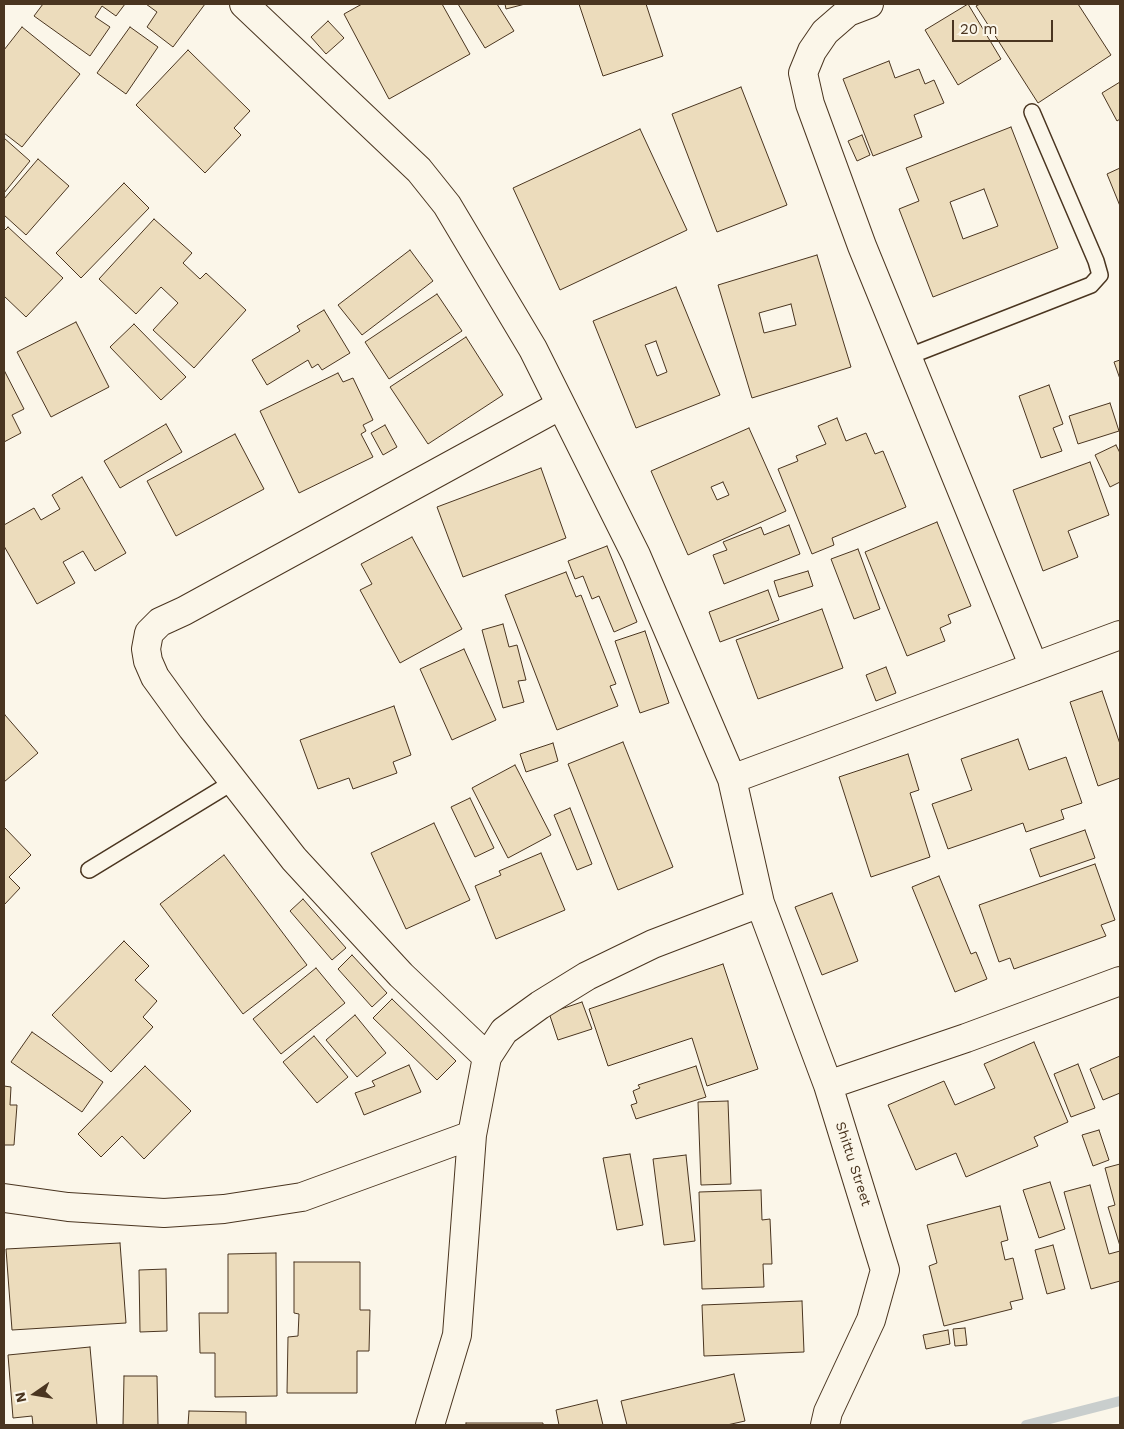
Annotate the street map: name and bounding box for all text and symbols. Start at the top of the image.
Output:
scale bar [954,10,1055,42]
text: 20 m [960,20,998,38]
street label: Shittu Street [831,1120,875,1208]
north arrow [10,1369,60,1419]
text: N [11,1391,29,1404]

